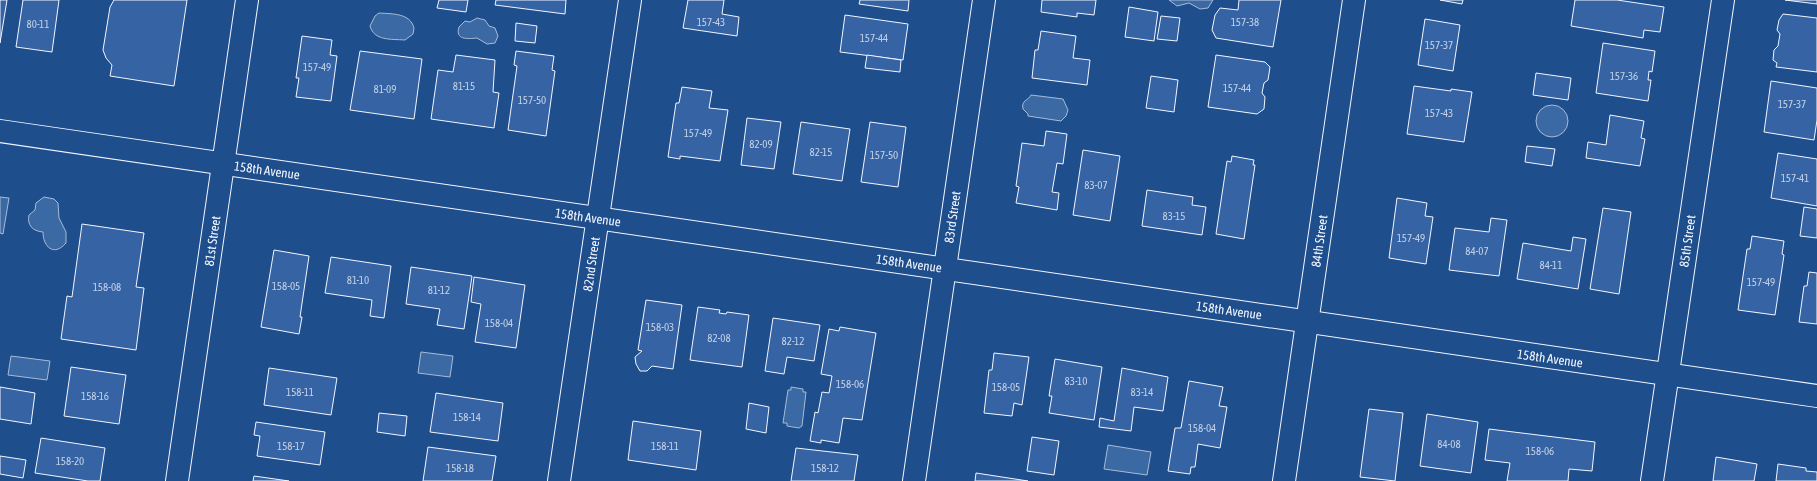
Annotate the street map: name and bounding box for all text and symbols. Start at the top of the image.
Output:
house number: 157-43 [697,16,725,28]
house number: 157-38 [1231,16,1259,28]
house number: 80-11 [27,18,49,30]
house number: 157-44 [860,32,888,44]
house number: 157-37 [1425,39,1453,51]
house number: 157-49 [303,61,331,73]
house number: 157-36 [1610,70,1638,82]
house number: 81-15 [453,80,475,92]
house number: 157-44 [1223,82,1251,94]
house number: 81-09 [374,83,396,95]
house number: 157-50 [518,94,546,106]
house number: 157-37 [1778,98,1806,110]
house number: 157-43 [1425,107,1453,119]
house number: 157-49 [684,127,712,139]
house number: 82-09 [749,138,773,150]
house number: 82-15 [810,146,832,158]
house number: 157-50 [870,149,898,161]
street label: 158th Avenue [233,158,301,183]
house number: 157-41 [1781,172,1809,184]
house number: 83-07 [1084,179,1108,191]
street label: 83rd Street [941,190,964,244]
street label: 158th Avenue [554,205,622,230]
house number: 83-15 [1163,210,1185,222]
street label: 84th Street [1308,214,1331,268]
street label: 85th Street [1676,214,1699,268]
street label: 81st Street [202,215,223,267]
house number: 157-49 [1397,232,1425,244]
street label: 82nd Street [580,236,603,292]
house number: 84-07 [1465,245,1489,257]
street label: 158th Avenue [875,251,943,276]
house number: 84-11 [1540,259,1562,271]
house number: 81-10 [347,274,369,286]
house number: 157-49 [1747,276,1775,288]
house number: 158-05 [272,280,300,292]
house number: 158-08 [93,281,121,293]
house number: 81-12 [428,284,450,296]
street label: 158th Avenue [1195,298,1263,323]
house number: 158-04 [485,317,513,329]
house number: 158-03 [646,321,674,333]
house number: 82-08 [707,332,731,344]
house number: 82-12 [782,335,804,347]
street label: 158th Avenue [1516,346,1584,371]
house number: 83-10 [1065,375,1087,387]
house number: 158-06 [836,378,864,390]
house number: 158-05 [992,381,1020,393]
house number: 158-11 [286,386,314,398]
house number: 83-14 [1131,386,1153,398]
house number: 158-16 [81,390,109,402]
house number: 158-14 [453,411,481,423]
house number: 158-04 [1188,422,1216,434]
house number: 84-08 [1437,438,1461,450]
house number: 158-17 [277,440,305,452]
house number: 158-11 [651,440,679,452]
house number: 158-06 [1526,445,1554,457]
house number: 158-20 [56,455,84,467]
house number: 158-18 [446,462,474,474]
house number: 158-12 [811,462,839,474]

